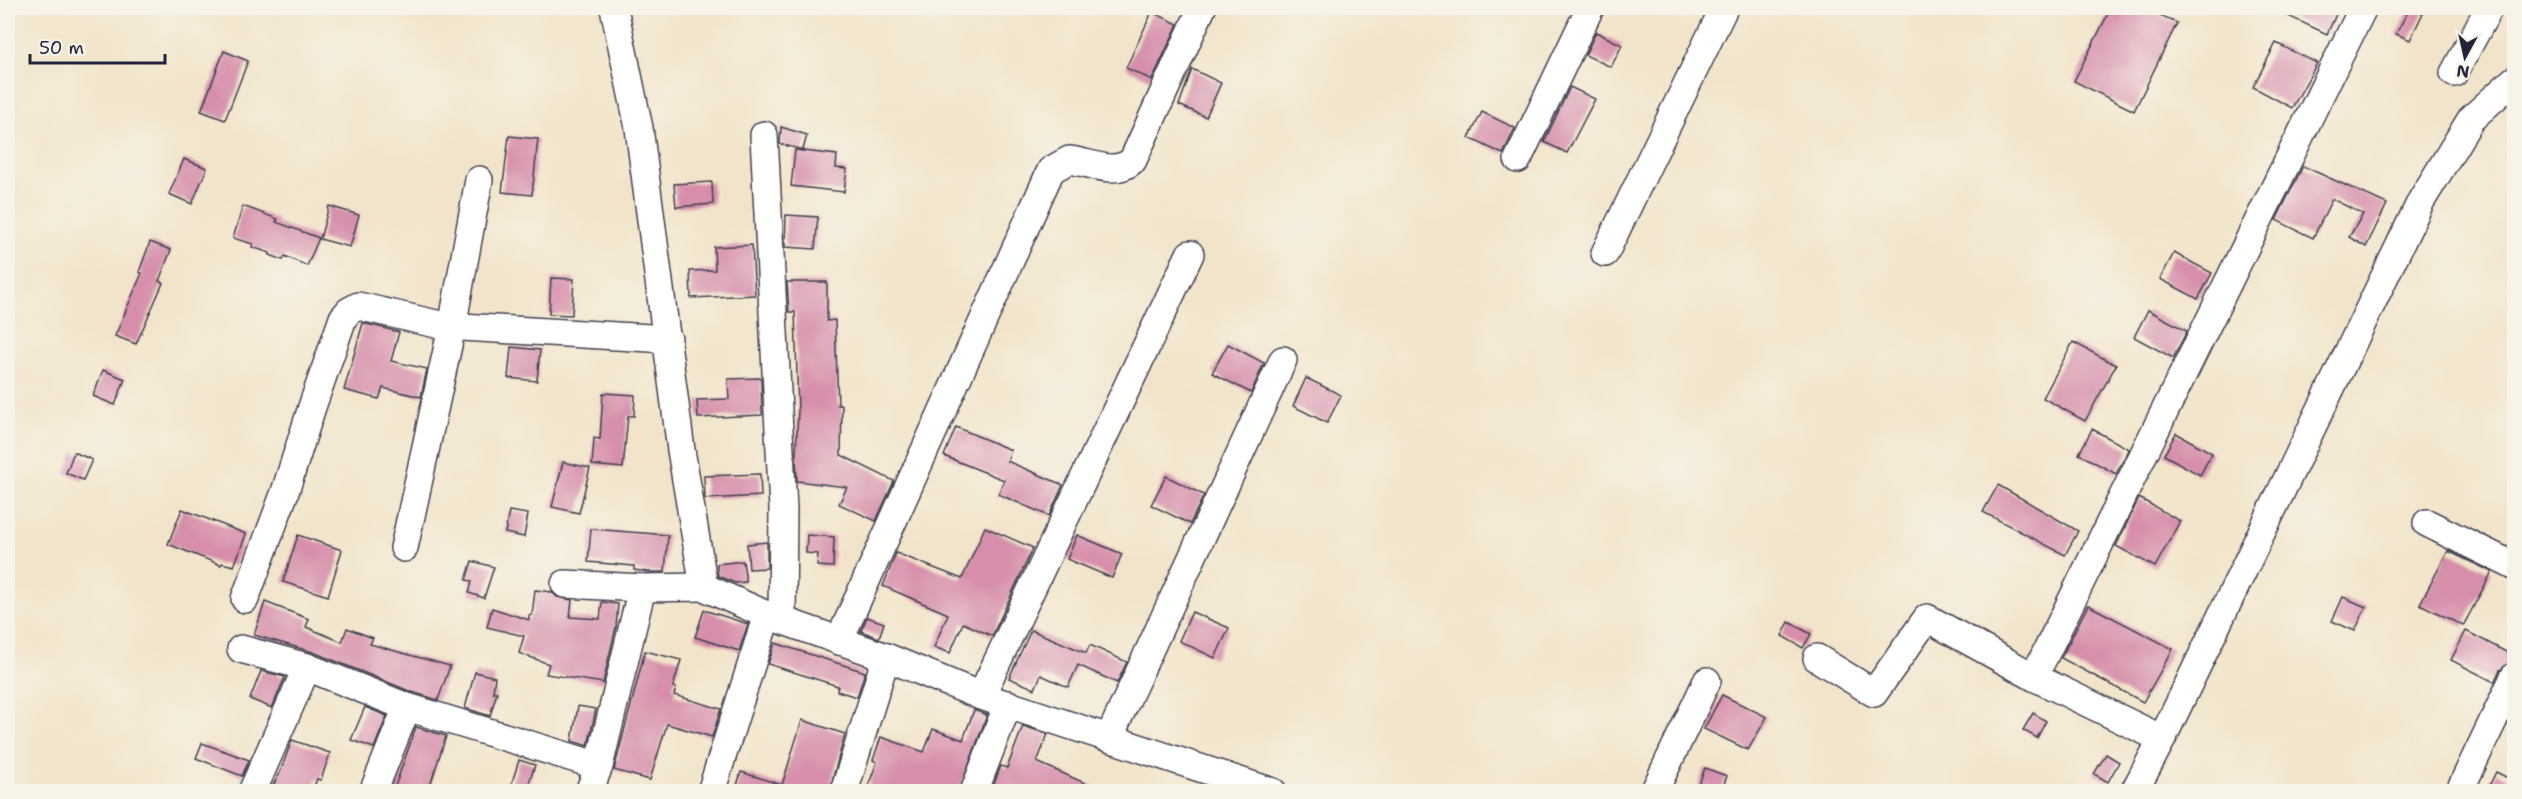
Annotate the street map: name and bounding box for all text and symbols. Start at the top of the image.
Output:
scale bar [30,27,165,65]
north arrow [2435,27,2495,87]
text: 50 m [39,36,84,60]
text: N [2455,60,2471,83]

